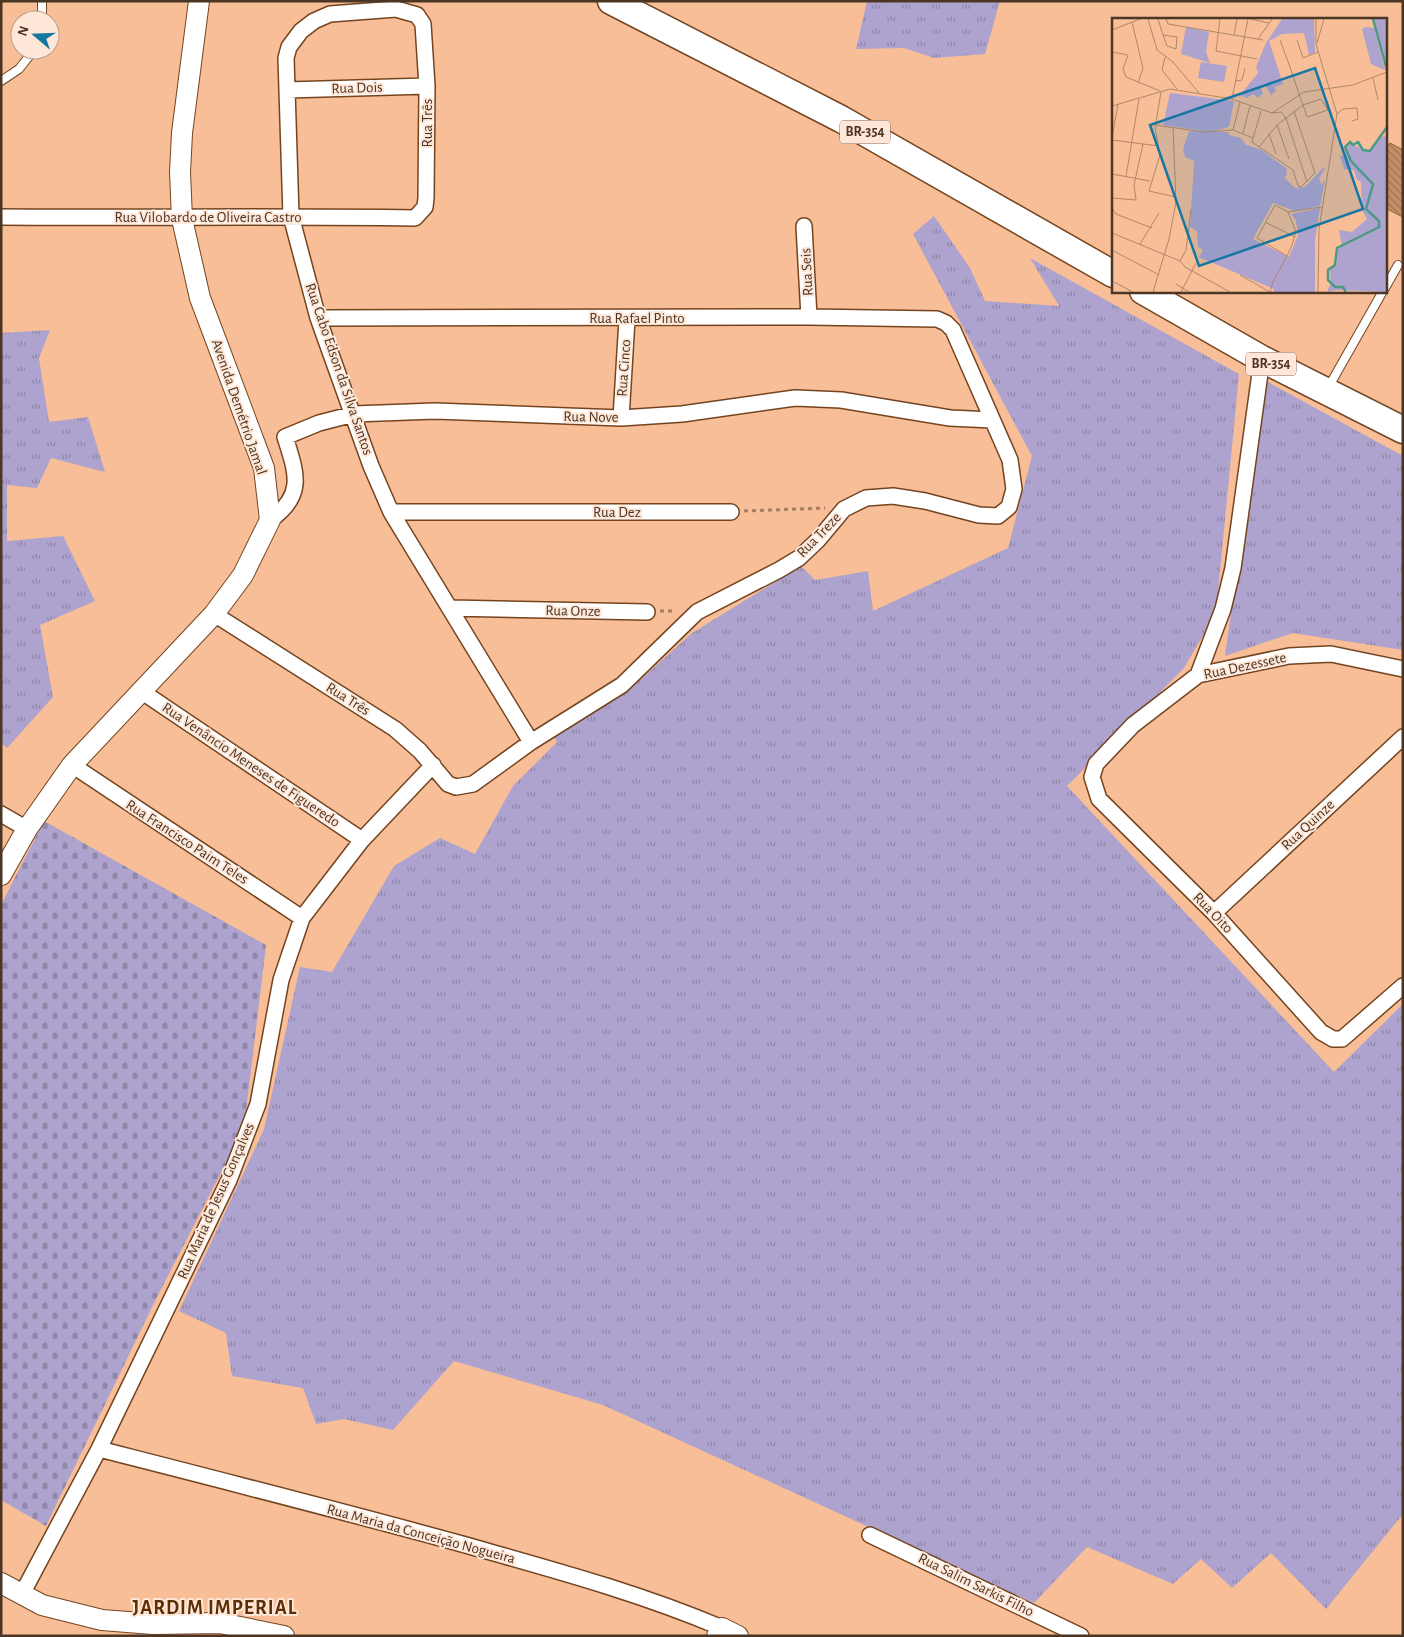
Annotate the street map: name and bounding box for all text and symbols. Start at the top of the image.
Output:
north arrow [10,10,60,60]
inset map [1112,18,1386,292]
text: N [15,24,32,38]
street label: Rua Dois [331,80,383,96]
street label: Rua Três [420,99,435,147]
road number: BR-354 [840,120,890,144]
street label: Rua Vilobardo de Oliveira Castro [114,210,302,225]
street label: Rua Seis [798,248,816,296]
street label: Rua Cabo Edson da Silva Santos [302,281,376,457]
street label: Rua Rafael Pinto [589,311,685,326]
street label: Avenida Demétrio Jamal [209,337,269,477]
street label: Rua Cinco [615,339,633,397]
road number: BR-354 [1246,352,1296,376]
street label: Rua Nove [563,409,619,425]
street label: Rua Dez [593,505,641,520]
street label: Rua Treze [794,510,844,560]
street label: Rua Onze [545,603,601,619]
street label: Rua Dezessete [1202,650,1288,682]
street label: Rua Três [323,680,373,718]
street label: Rua Venâncio Meneses de Figueredo [159,700,343,830]
street label: Rua Francisco Paim Teles [123,797,251,887]
street label: Rua Quinze [1279,797,1338,853]
street label: Rua Oito [1190,890,1236,936]
street label: Rua Maria de Jesus Gonçalves [175,1120,257,1282]
street label: Rua Maria da Conceição Nogueira [325,1502,517,1566]
street label: Rua Salim Sarkis Filho [916,1551,1036,1619]
district label: JARDIM IMPERIAL [133,1598,297,1618]

